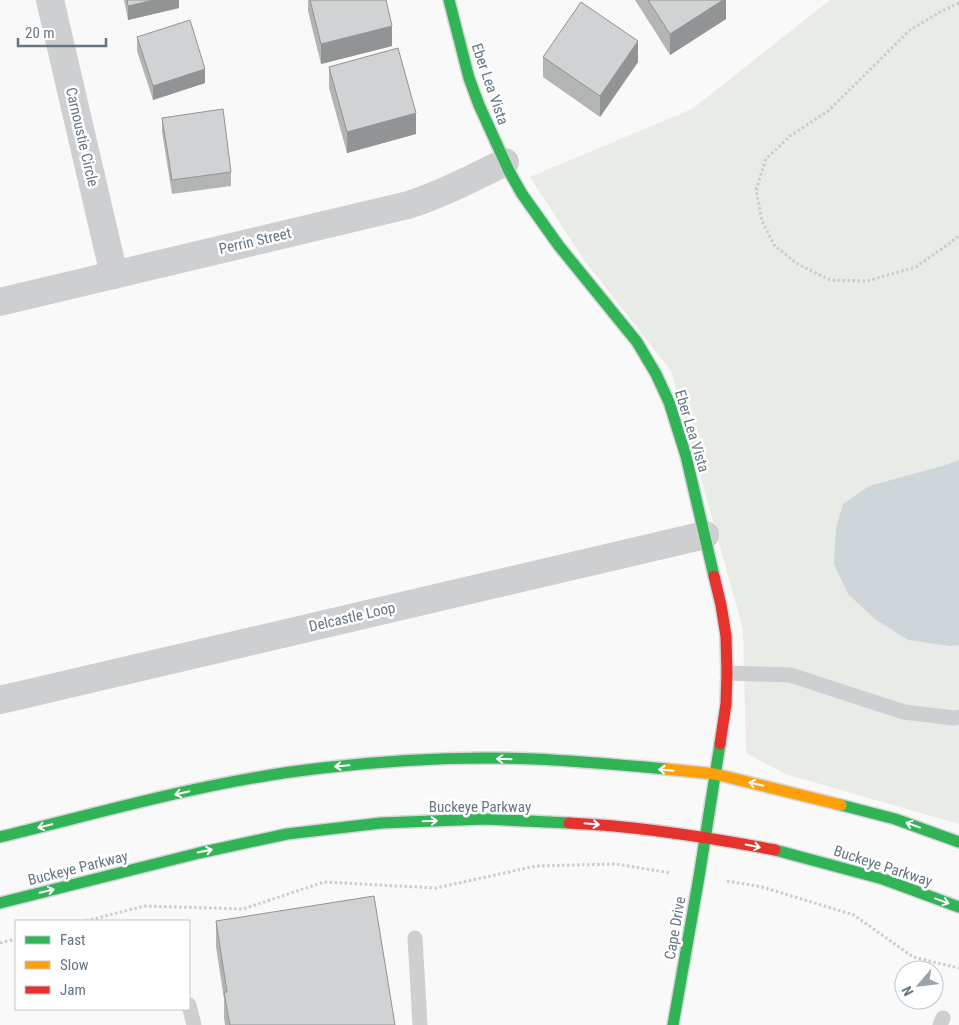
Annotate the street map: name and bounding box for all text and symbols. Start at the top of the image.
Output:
scale bar [18,15,105,47]
text: 20 m [25,24,55,42]
street label: Eber Lea Vista [468,41,512,127]
street label: Carnoustie Circle [62,86,102,188]
street label: Perrin Street [217,224,293,258]
street label: Eber Lea Vista [671,388,713,474]
street label: Delcastle Loop [307,598,397,636]
one-way arrow [496,754,512,764]
one-way arrow [334,761,350,771]
one-way arrow [658,765,674,775]
one-way arrow [748,779,764,788]
one-way arrow [174,789,190,798]
street label: Buckeye Parkway [429,798,531,816]
one-way arrow [422,817,438,826]
one-way arrow [584,820,600,829]
one-way arrow [906,820,921,829]
one-way arrow [38,822,54,831]
one-way arrow [744,841,760,851]
street label: Buckeye Parkway [832,842,934,890]
one-way arrow [196,846,212,856]
street label: Buckeye Parkway [26,847,130,889]
one-way arrow [39,886,55,895]
street label: Cape Drive [661,895,689,961]
one-way arrow [934,897,949,906]
legend [15,920,190,1010]
text: Fast [60,931,85,949]
text: Slow [60,956,89,974]
north arrow [894,960,944,1010]
text: Jam [60,981,86,999]
text: N [898,984,917,999]

